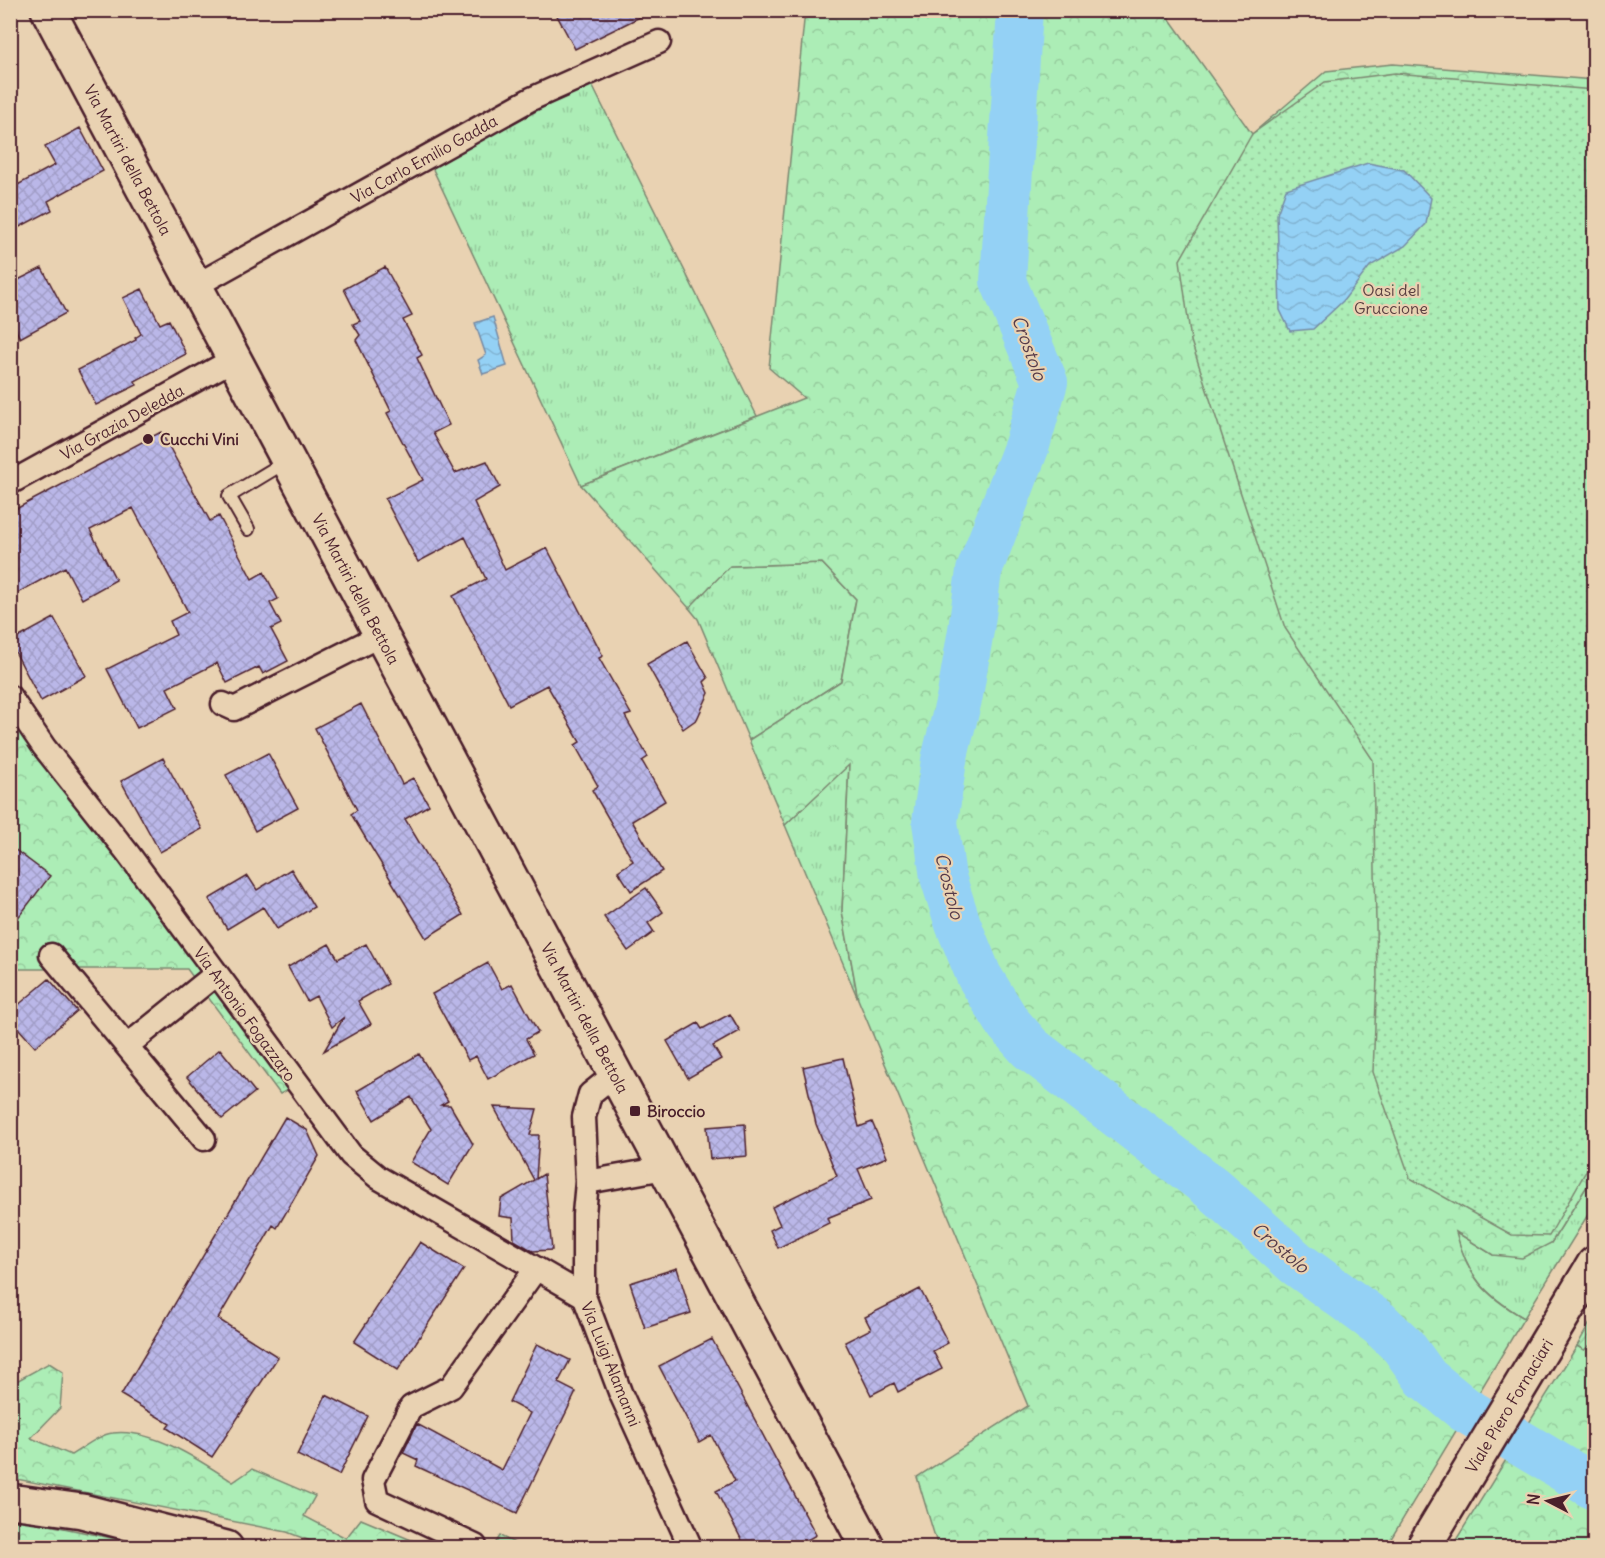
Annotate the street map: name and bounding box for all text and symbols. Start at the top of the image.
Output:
street label: Via Martiri della Bettola [80,81,176,239]
street label: Via Carlo Emilio Gadda [347,110,501,208]
park label: Oasi del Gruccione [1354,280,1428,318]
water label: Crostolo [1007,312,1052,384]
street label: Via Grazia Deledda [57,380,187,464]
place label: Cucchi Vini [160,429,239,449]
marker: Cucchi Vini [141,432,155,446]
street label: Via Martiri della Bettola [308,510,404,668]
water label: Crostolo [930,850,969,922]
street label: Via Martiri della Bettola [537,939,633,1097]
street label: Via Antonio Fogazzaro [190,943,300,1085]
place label: Biroccio [647,1101,705,1121]
marker: Biroccio [628,1104,642,1118]
water label: Crostolo [1247,1217,1314,1279]
street label: Via Luigi Alamanni [577,1299,645,1429]
street label: Viale Piero Fornaciari [1461,1335,1557,1477]
north arrow [1518,1471,1578,1531]
text: N [1523,1492,1544,1506]

